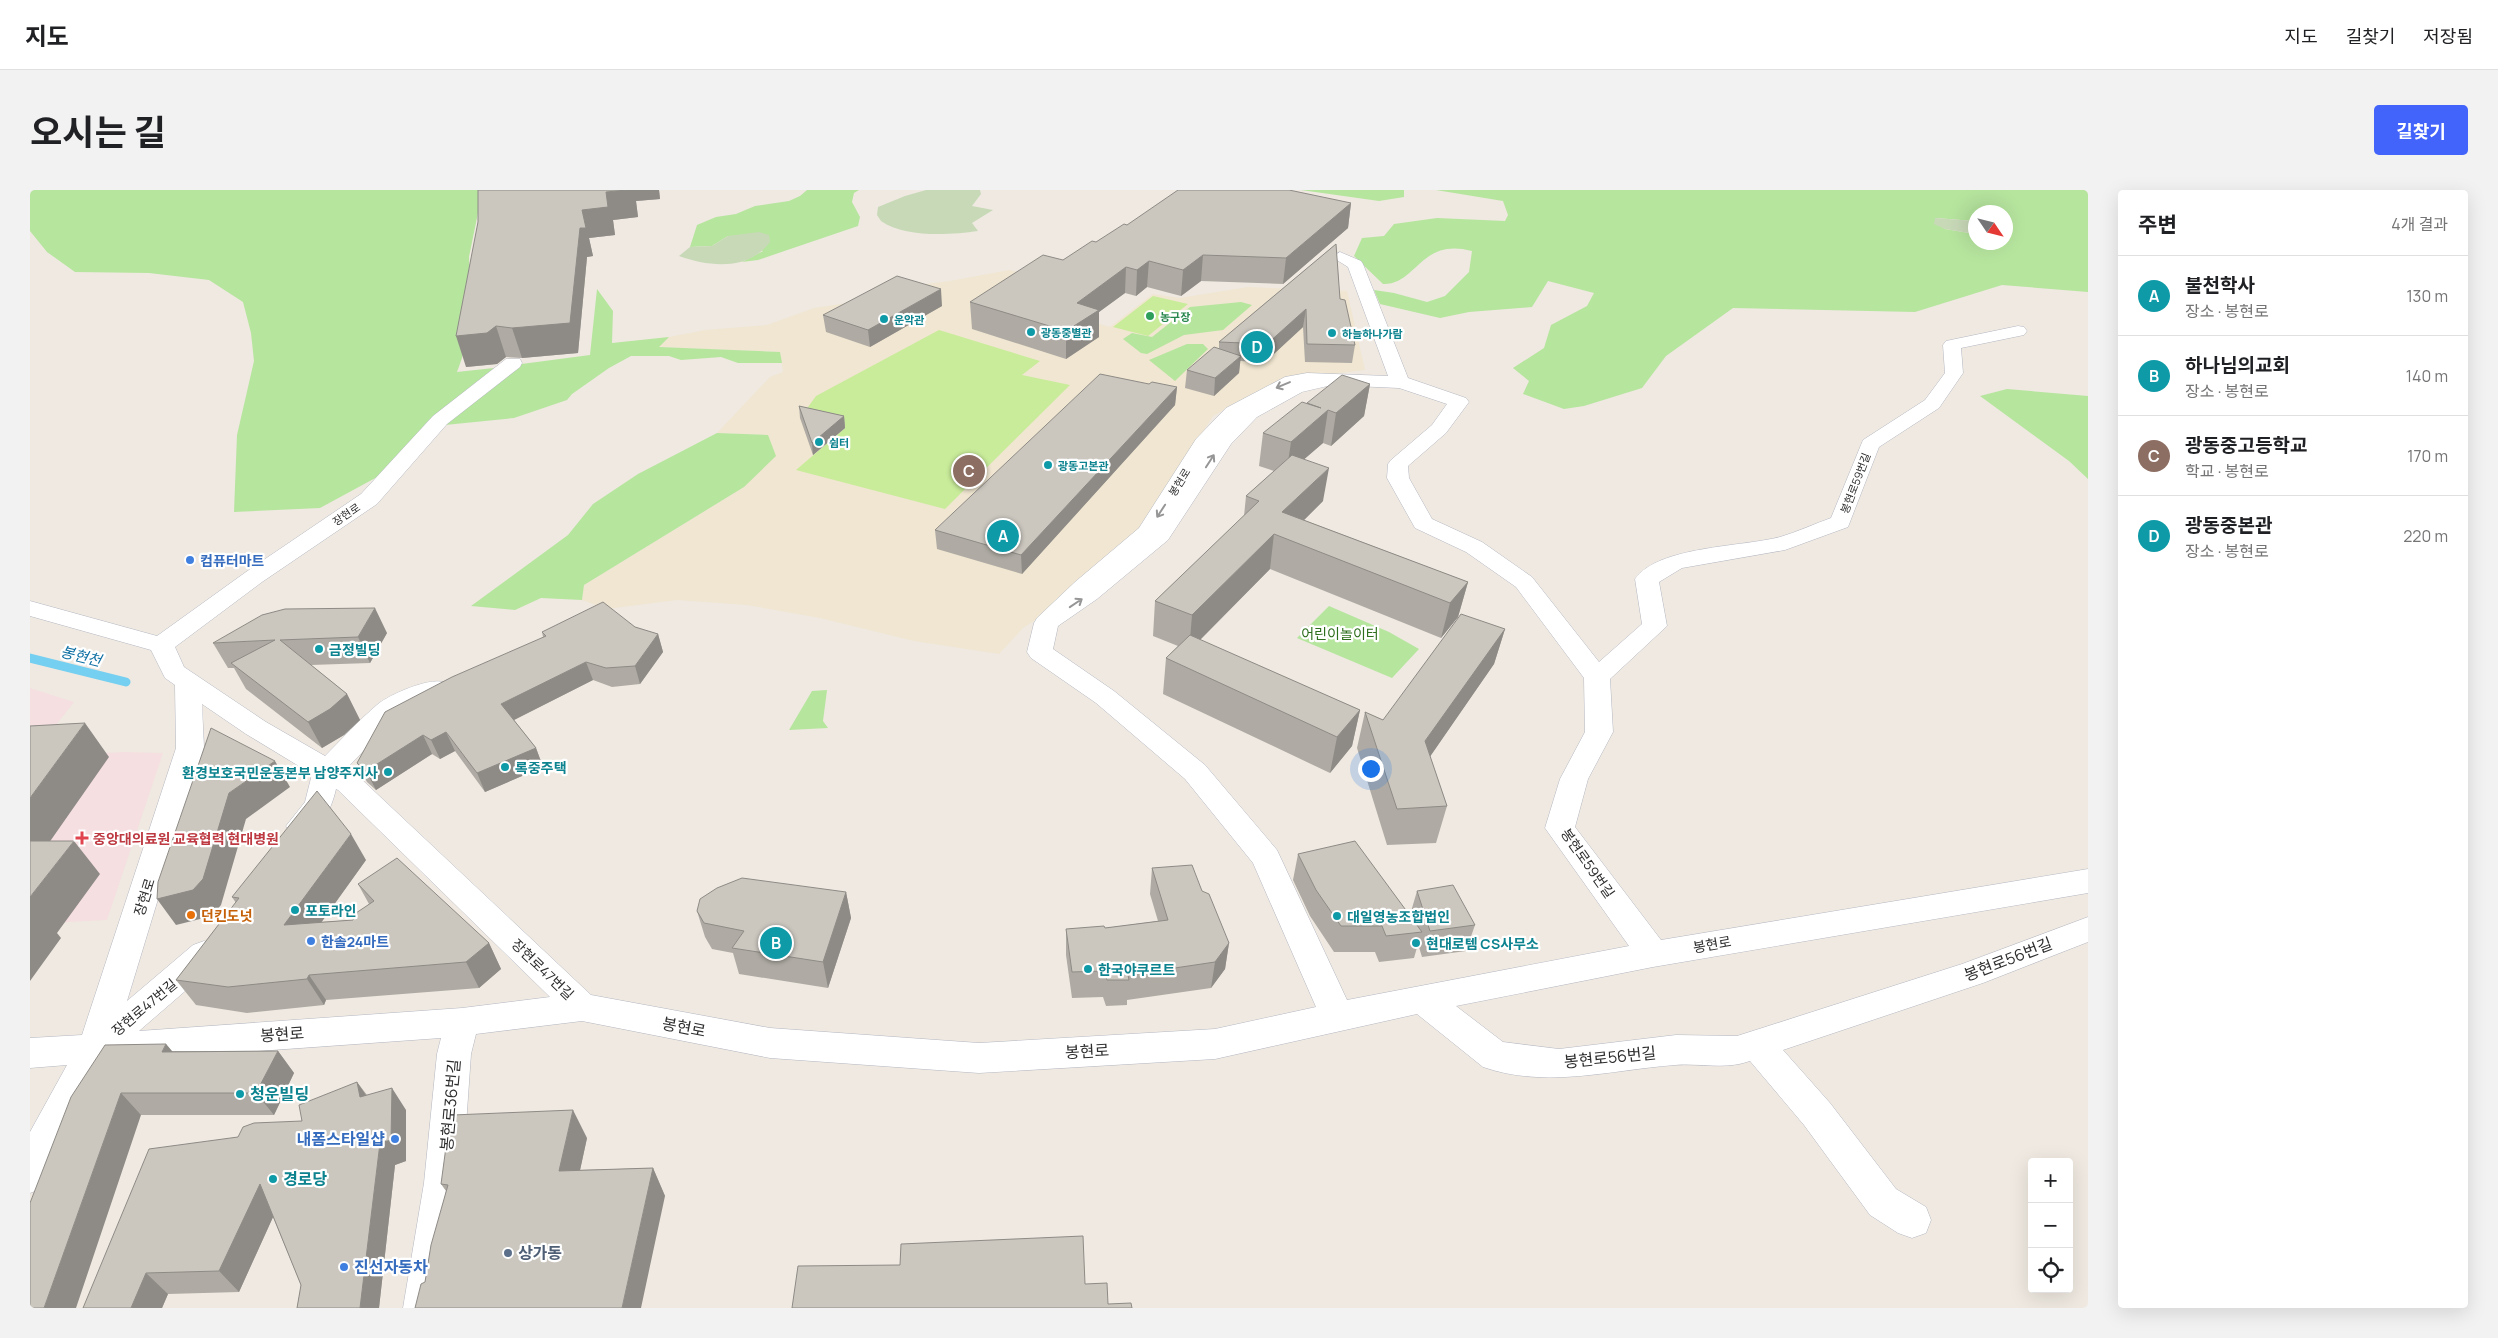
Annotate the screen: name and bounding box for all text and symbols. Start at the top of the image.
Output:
text: 지도 [25,19,69,52]
text: 지도 [2285,24,2318,48]
text: 길찾기 [2346,24,2395,48]
text: 저장됨 [2423,24,2473,48]
button: 길찾기 [2374,105,2468,155]
text: 오시는 길 [30,108,166,156]
north arrow [1968,205,2013,250]
text: 주변 [2138,210,2177,238]
text: 4개 결과 [2391,213,2448,235]
text: 불천학사 [2185,272,2255,298]
text: A [2149,285,2159,307]
text: 130 m [2406,285,2448,307]
text: 장소 · 봉현로 [2185,300,2269,322]
place label: 농구장 [1160,309,1190,324]
marker: 농구장 [1144,310,1156,322]
place label: 운악관 [894,312,924,327]
marker: 운악관 [878,313,890,325]
place label: 광동중별관 [1041,325,1092,340]
marker: 광동중별관 [1025,326,1037,338]
place label: 하늘하나가람 [1342,326,1403,341]
marker: 하늘하나가람 [1326,327,1338,339]
pin: D [1241,328,1273,366]
text: 하나님의교회 [2185,352,2290,378]
text: B [2149,365,2159,387]
text: 140 m [2406,365,2448,387]
text: 장소 · 봉현로 [2185,380,2269,402]
one-way arrow [1276,381,1291,391]
text: 광동중고등학교 [2185,432,2307,458]
place label: 쉼터 [829,435,849,450]
marker: 쉼터 [813,436,825,448]
text: C [2148,445,2160,467]
text: 170 m [2407,445,2448,467]
street label: 봉현로59번길 [1837,451,1873,515]
pin: C [953,452,985,490]
one-way arrow [1206,454,1216,468]
place label: 광동고본관 [1058,458,1109,473]
marker: 광동고본관 [1042,459,1054,471]
text: 학교 · 봉현로 [2185,460,2269,482]
street label: 봉현로 [1165,465,1193,499]
street label: 장현로 [329,499,363,529]
one-way arrow [1156,504,1166,518]
text: 광동중본관 [2185,512,2272,538]
pin: A [987,517,1019,555]
text: D [2148,525,2160,547]
text: 220 m [2403,525,2448,547]
text: 장소 · 봉현로 [2185,540,2269,562]
place label: 컴퓨터마트 [200,551,265,570]
marker: 컴퓨터마트 [184,554,196,566]
one-way arrow [1069,598,1083,608]
park label: 어린이놀이터 [1301,624,1379,643]
place label: 금정빌딩 [329,640,381,659]
water label: 봉현천 [58,641,106,672]
marker: 금정빌딩 [313,643,325,655]
your location [1358,756,1384,782]
place label: 록중주택 [515,758,567,777]
marker: 록중주택 [499,761,511,773]
place label: 환경보호국민운동본부 남양주지사 [182,763,378,782]
marker: 환경보호국민운동본부 남양주지사 [382,766,394,778]
street label: 봉현로59번길 [1557,824,1619,902]
place label: 중앙대의료원 교육협력 현대병원 [93,829,279,848]
marker: 중앙대의료원 교육협력 현대병원 [75,831,89,845]
street label: 장현로 [129,876,159,918]
place label: 포토라인 [305,901,357,920]
marker: 포토라인 [289,904,301,916]
place label: 던킨도넛 [201,906,253,925]
place label: 대일영농조합법인 [1347,907,1450,926]
marker: 던킨도넛 [185,909,197,921]
marker: 대일영농조합법인 [1331,910,1343,922]
pin: B [760,924,792,962]
street label: 봉현로 [1691,931,1733,957]
place label: 한솔24마트 [321,932,389,951]
street label: 봉현로56번길 [1961,932,2055,986]
street label: 장현로47번길 [508,934,578,1004]
place label: 현대로템 CS사무소 [1426,934,1539,953]
marker: 한솔24마트 [305,935,317,947]
marker: 현대로템 CS사무소 [1410,937,1422,949]
place label: 한국야쿠르트 [1098,960,1175,979]
marker: 한국야쿠르트 [1082,963,1094,975]
street label: 장현로47번길 [107,974,181,1040]
street label: 봉현로 [660,1012,708,1042]
street label: 봉현로 [259,1021,305,1047]
street label: 봉현로 [1064,1039,1110,1063]
street label: 봉현로56번길 [1563,1041,1657,1073]
street label: 봉현로36번길 [435,1058,465,1152]
place label: 청운빌딩 [250,1083,309,1105]
marker: 청운빌딩 [234,1088,246,1100]
place label: 내폼스타일샵 [297,1128,385,1150]
marker: 내폼스타일샵 [389,1133,401,1145]
map controls [2028,1158,2073,1293]
button: + [2028,1158,2073,1203]
place label: 경로당 [283,1168,327,1190]
marker: 경로당 [267,1173,279,1185]
button: − [2028,1203,2073,1248]
place label: 상가동 [518,1242,562,1264]
marker: 상가동 [502,1247,514,1259]
button: locate [2028,1248,2073,1293]
place label: 진선자동차 [354,1256,428,1278]
marker: 진선자동차 [338,1261,350,1273]

